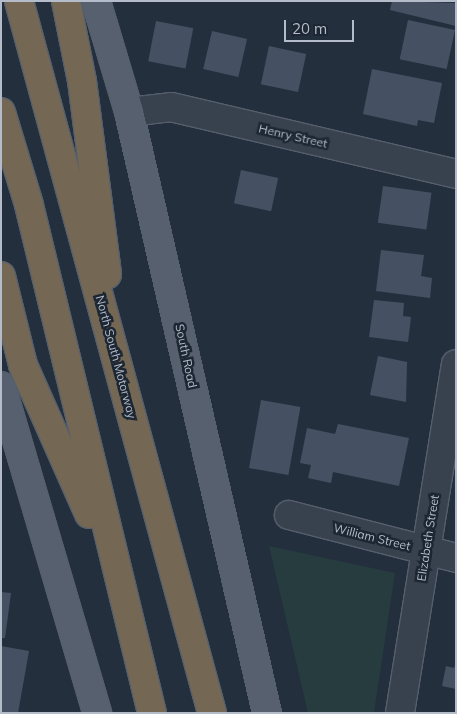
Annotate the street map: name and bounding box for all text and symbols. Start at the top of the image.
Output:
scale bar [287,10,357,42]
text: 20 m [292,19,327,38]
street label: Henry Street [257,121,329,151]
street label: North South Motorway [93,294,139,420]
street label: South Road [172,323,200,389]
street label: Elizabeth Street [414,494,442,582]
street label: William Street [332,520,412,554]

